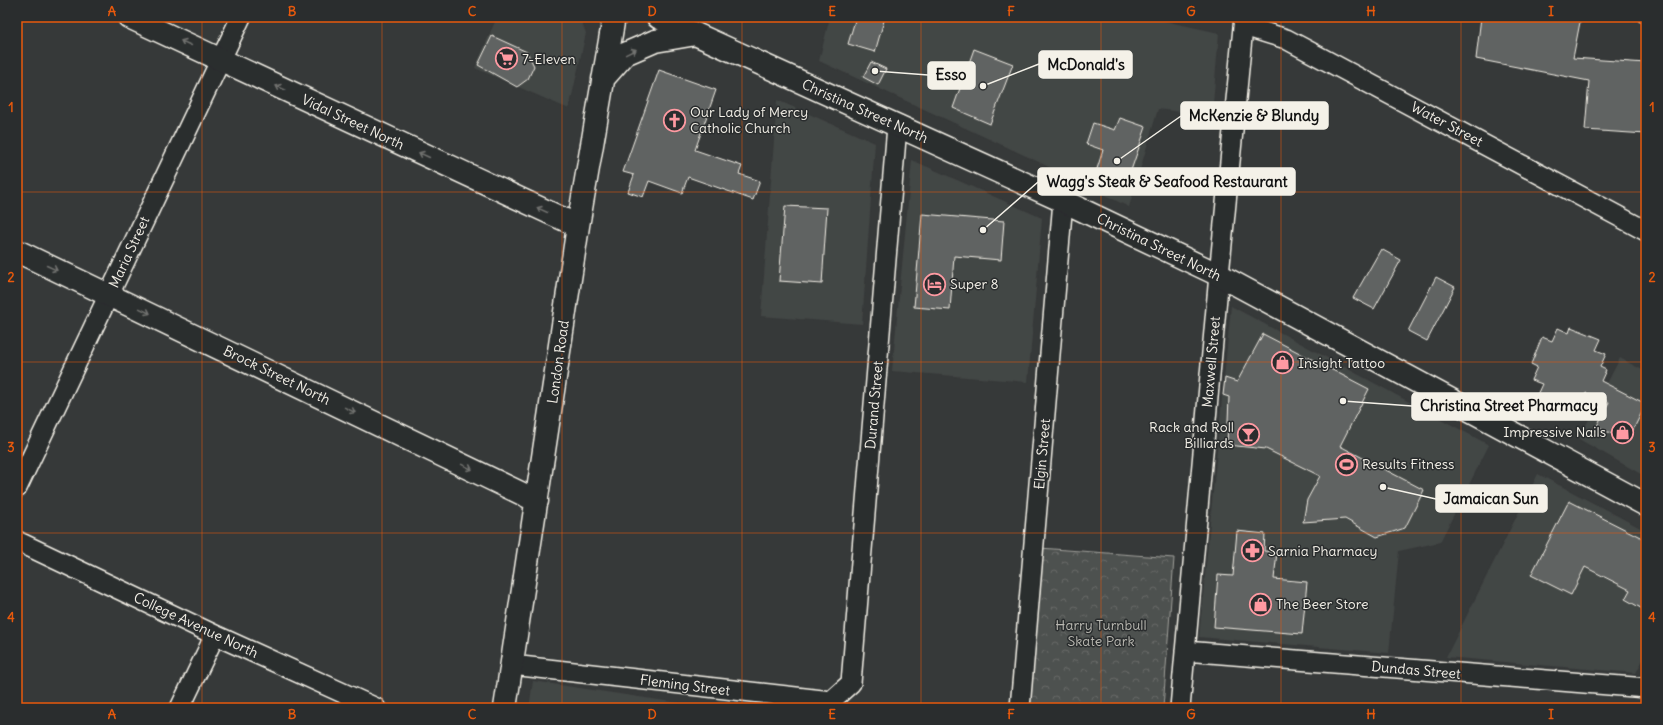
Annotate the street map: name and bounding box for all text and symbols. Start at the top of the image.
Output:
text: A [108,3,117,20]
text: B [288,3,297,20]
text: C [468,3,477,20]
text: D [647,3,657,20]
text: E [828,3,836,20]
text: F [1007,3,1015,20]
text: G [1186,3,1196,20]
text: H [1366,3,1376,20]
text: I [1548,3,1554,20]
one-way arrow [180,39,192,46]
supermarket icon: 7-Eleven [493,46,519,72]
one-way arrow [625,48,637,55]
place label: 7-Eleven [522,50,576,68]
callout: McDonald's [1039,51,1132,78]
text: McDonald's [1047,55,1125,74]
callout: Esso [928,62,975,89]
text: Esso [936,65,967,84]
street label: Christina Street North [799,75,931,147]
one-way arrow [276,84,288,91]
street label: Vidal Street North [299,90,407,154]
street label: Water Street [1408,98,1486,151]
text: 1 [8,99,14,116]
text: 1 [1649,99,1655,116]
callout: McKenzie & Blundy [1181,102,1328,129]
place label: Our Lady of Mercy Catholic Church [690,103,808,137]
text: McKenzie & Blundy [1189,106,1319,126]
church icon: Our Lady of Mercy Catholic Church [661,107,687,133]
one-way arrow [419,151,431,158]
callout: Wagg's Steak & Seafood Restaurant [1038,168,1295,195]
text: Wagg's Steak & Seafood Restaurant [1046,172,1288,192]
one-way arrow [537,206,549,213]
street label: Christina Street North [1094,209,1224,285]
street label: Maria Street [105,213,154,291]
one-way arrow [46,265,58,272]
text: 2 [7,269,15,286]
text: 2 [1648,269,1656,286]
hotel icon: Super 8 [921,271,947,297]
place label: Super 8 [950,275,999,293]
one-way arrow [138,308,150,315]
street label: Maxwell Street [1198,315,1224,408]
street label: London Road [543,319,573,405]
street label: Brock Street North [221,341,333,409]
shop icon: Insight Tattoo [1270,350,1296,376]
place label: Insight Tattoo [1298,354,1385,372]
street label: Durand Street [861,360,887,450]
callout: Christina Street Pharmacy [1412,393,1606,420]
text: Christina Street Pharmacy [1420,396,1598,416]
one-way arrow [344,407,356,414]
street label: Elgin Street [1030,418,1054,490]
place label: Rack and Roll Billiards [1149,418,1234,452]
shop icon: Impressive Nails [1609,419,1635,445]
bar icon: Rack and Roll Billiards [1236,422,1262,448]
place label: Impressive Nails [1503,423,1606,441]
text: 3 [7,439,15,456]
text: 3 [1648,439,1656,456]
sports icon: Results Fitness [1333,451,1359,477]
place label: Results Fitness [1362,455,1454,473]
one-way arrow [461,464,473,471]
callout: Jamaican Sun [1436,485,1547,512]
text: Jamaican Sun [1443,489,1539,508]
pharmacy icon: Sarnia Pharmacy [1240,538,1266,564]
place label: Sarnia Pharmacy [1268,542,1378,560]
street label: College Avenue North [131,588,261,662]
shop icon: The Beer Store [1247,591,1273,617]
place label: The Beer Store [1276,595,1369,613]
text: 4 [7,609,15,626]
text: 4 [1648,609,1656,626]
park label: Harry Turnbull Skate Park [1055,616,1147,650]
street label: Dundas Street [1371,657,1462,683]
street label: Fleming Street [639,671,731,699]
text: A [108,706,117,723]
text: B [288,706,297,723]
text: C [468,706,477,723]
text: D [647,706,657,723]
text: E [828,706,836,723]
text: F [1007,706,1015,723]
text: G [1186,706,1196,723]
text: H [1366,706,1376,723]
text: I [1548,706,1554,723]

